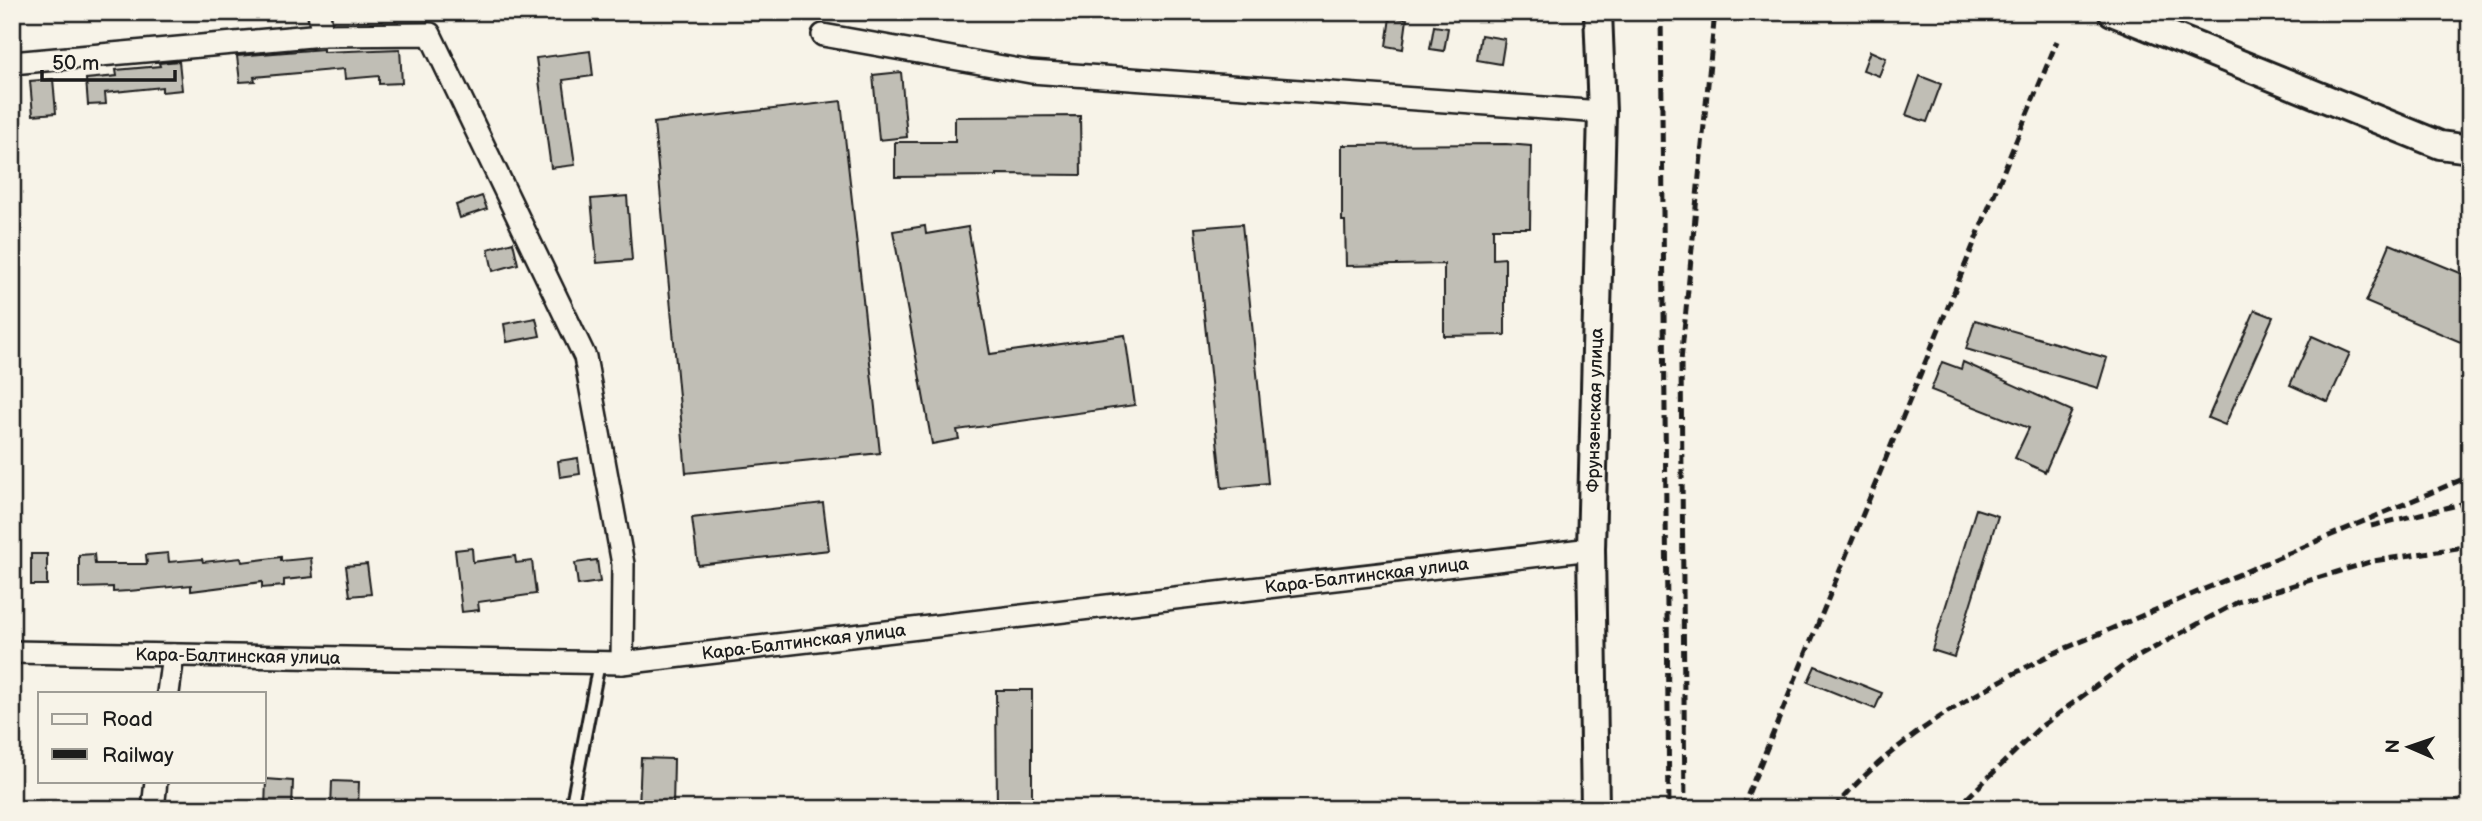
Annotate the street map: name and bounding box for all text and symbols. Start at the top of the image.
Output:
scale bar [42,38,175,82]
text: 50 m [52,51,99,76]
street label: Фрунзенская улица [1582,327,1608,493]
street label: Кара-Балтинская улица [1264,553,1470,598]
street label: Кара-Балтинская улица [701,620,907,665]
street label: Кара-Балтинская улица [135,644,341,669]
legend [38,692,266,782]
text: Road [102,707,153,732]
north arrow [2374,712,2444,782]
text: N [2382,739,2405,754]
text: Railway [102,743,174,768]

